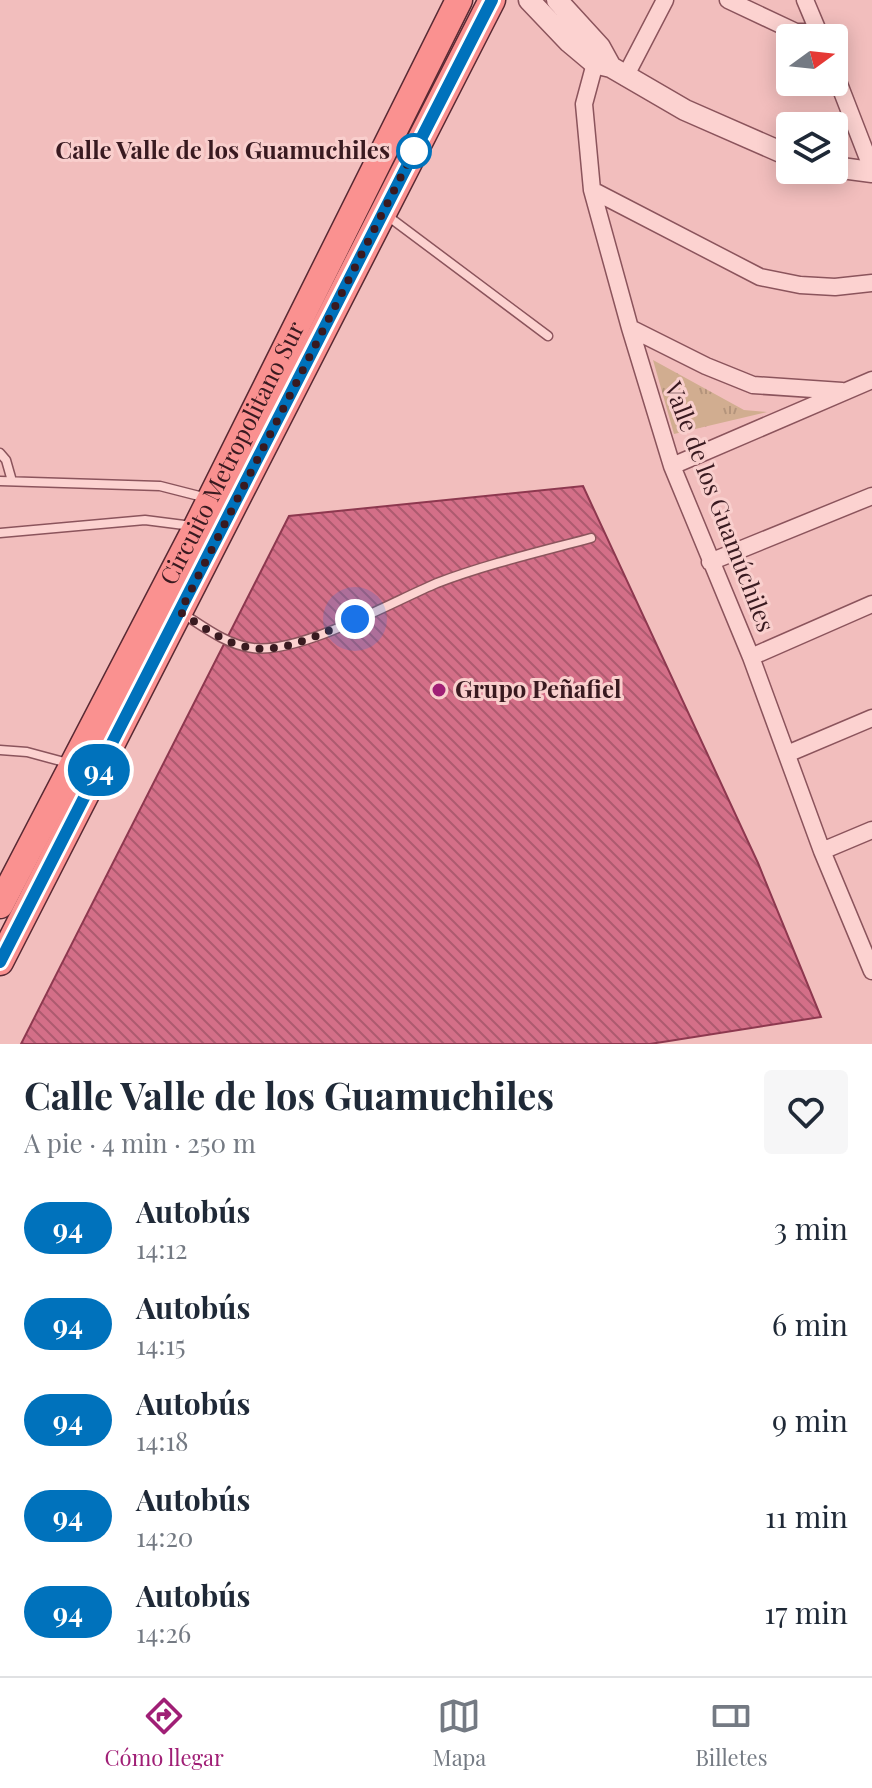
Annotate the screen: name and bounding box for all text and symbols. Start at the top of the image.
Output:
north arrow [776,24,848,96]
map controls [776,24,848,184]
button: layers [776,112,848,184]
place label: Calle Valle de los Guamuchiles [55,133,390,165]
marker: Calle Valle de los Guamuchiles [397,134,431,168]
street label: Circuito Metropolitano Sur [151,315,311,590]
street label: Valle de los Guamúchiles [658,376,783,636]
your location [335,599,375,639]
place label: Grupo Peñafiel [455,672,622,704]
marker: Grupo Peñafiel [430,681,448,699]
line badge: 94 [63,744,135,796]
text: 94 [84,751,114,788]
text: Calle Valle de los Guamuchiles [24,1069,554,1120]
button: heart [764,1070,848,1154]
text: A pie · 4 min · 250 m [24,1125,256,1160]
text: Autobús [136,1191,250,1231]
text: 3 min [774,1208,848,1248]
text: 94 [53,1209,83,1246]
text: 14:12 [136,1231,187,1266]
text: Autobús [136,1287,250,1327]
text: 6 min [772,1304,848,1344]
text: 94 [53,1305,83,1342]
text: 14:15 [136,1327,185,1362]
text: Autobús [136,1383,250,1423]
text: 9 min [772,1400,848,1440]
text: 94 [53,1401,83,1438]
text: 14:18 [136,1423,189,1458]
text: Autobús [136,1479,250,1519]
text: 11 min [765,1496,848,1536]
text: 94 [53,1497,83,1534]
text: 14:20 [136,1519,193,1554]
text: Autobús [136,1575,250,1615]
text: 17 min [764,1592,848,1632]
text: 94 [53,1593,83,1630]
text: 14:26 [136,1615,191,1650]
tab: Cómo llegar [104,1694,224,1772]
tab: Mapa [433,1694,486,1772]
tab: Billetes [695,1694,768,1772]

